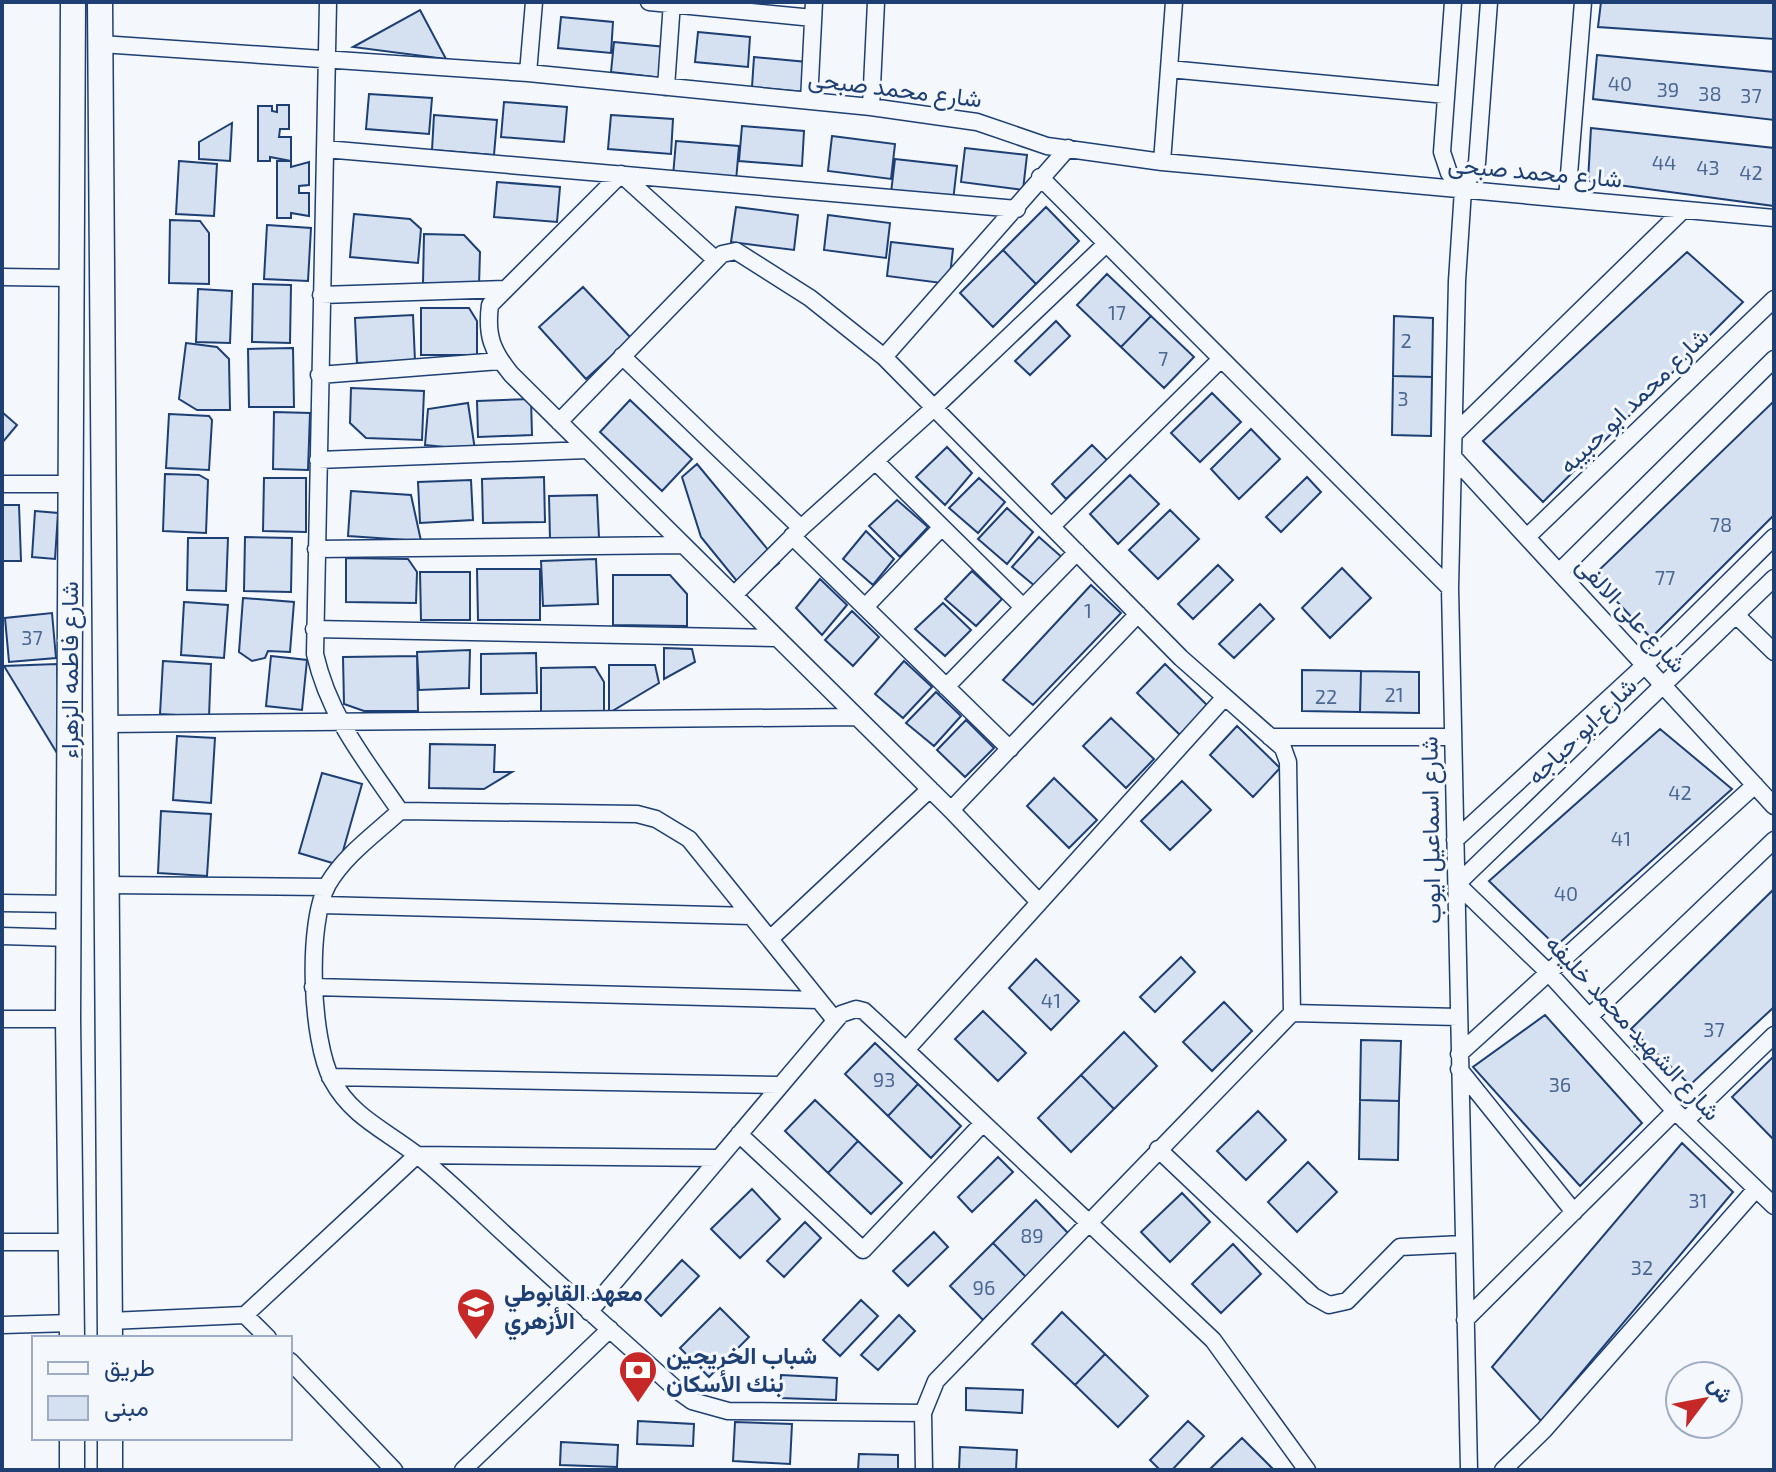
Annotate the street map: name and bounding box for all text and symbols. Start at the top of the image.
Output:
street label: شارع محمد صبحى [806,62,984,116]
house number: 40 [1608,71,1632,95]
house number: 39 [1657,77,1679,101]
house number: 38 [1698,81,1722,105]
house number: 37 [1740,83,1762,107]
street label: شارع محمد صبحى [1446,148,1624,196]
house number: 44 [1652,150,1676,174]
house number: 43 [1696,155,1720,179]
house number: 42 [1739,160,1763,184]
house number: 17 [1108,300,1126,324]
street label: شارع محمد ابو حبيبه [1552,321,1716,481]
house number: 2 [1400,328,1412,352]
house number: 7 [1158,346,1168,370]
house number: 3 [1397,386,1409,410]
house number: 78 [1710,512,1732,536]
street label: شارع على الالفى [1569,550,1693,680]
house number: 77 [1655,565,1675,589]
street label: شارع فاطمه الزهراء [54,581,86,759]
house number: 1 [1084,598,1092,622]
house number: 37 [21,625,43,649]
street label: شارع ابو حباجه [1520,670,1644,792]
house number: 21 [1384,682,1404,706]
house number: 22 [1315,684,1337,708]
street label: شارع اسماعيل ايوب [1413,736,1449,924]
house number: 42 [1668,780,1692,804]
house number: 41 [1611,826,1631,850]
house number: 40 [1554,881,1578,905]
street label: شارع الشهيد محمد خليفه [1538,928,1728,1128]
house number: 41 [1041,988,1061,1012]
house number: 37 [1703,1017,1725,1041]
house number: 93 [873,1067,895,1091]
house number: 36 [1549,1072,1571,1096]
house number: 31 [1688,1188,1708,1212]
house number: 89 [1020,1223,1044,1247]
house number: 32 [1631,1255,1653,1279]
house number: 96 [973,1275,995,1299]
place label: معهد القابوطي الأزهري [504,1277,643,1341]
school or university icon: معهد القابوطي الأزهري [455,1286,497,1341]
legend [32,1336,292,1440]
place label: شباب الخريجين بنك الأسكان [666,1340,817,1398]
bank icon: شباب الخريجين بنك الأسكان [617,1349,659,1404]
text: طريق [104,1352,155,1383]
north arrow [1664,1360,1744,1440]
text: ش [1702,1371,1740,1408]
text: مبنى [104,1392,149,1422]

